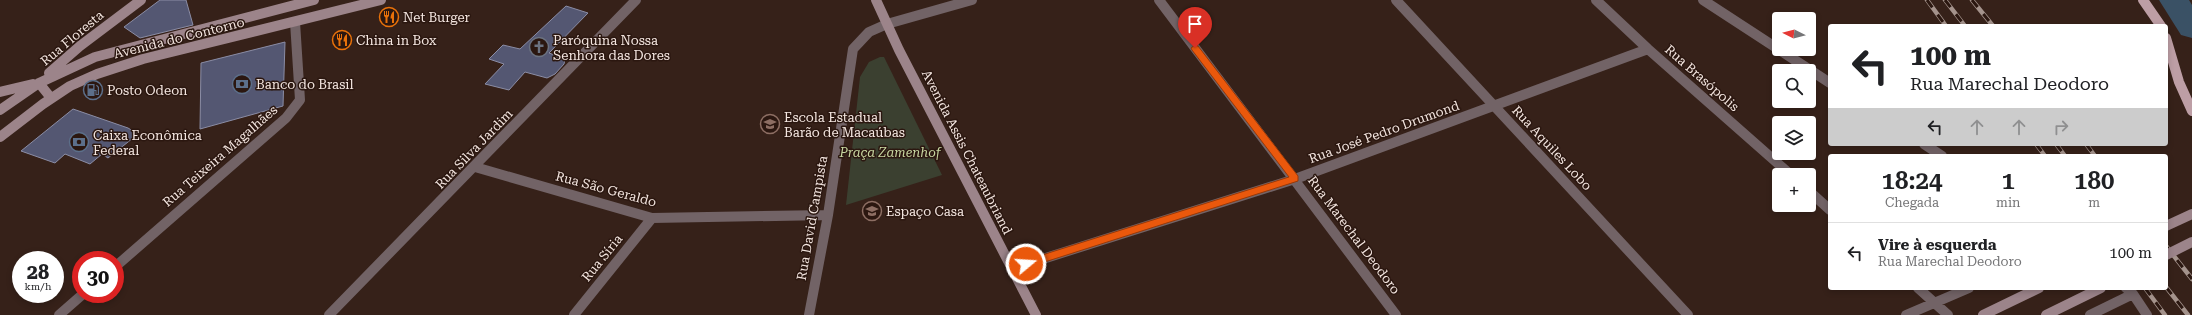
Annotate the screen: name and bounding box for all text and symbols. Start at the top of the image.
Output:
restaurant icon: Net Burger [378,6,400,28]
street label: Rua Floresta [38,7,106,69]
pin [1178,7.0,1212,48]
place label: Net Burger [403,10,471,25]
north arrow [1772,12,1816,56]
map controls [1772,12,1816,212]
icon: arrive [1184,13,1206,35]
street label: Avenida do Contorno [112,15,246,61]
restaurant icon: China in Box [331,29,353,51]
place label: China in Box [356,33,437,48]
place label: Paróquina Nossa Senhora das Dores [553,33,670,63]
church icon: Paróquina Nossa Senhora das Dores [528,36,550,58]
text: 100 m [1910,39,1991,72]
icon: left [1844,40,1896,92]
street label: Rua Brasópolis [1662,42,1742,114]
button: search [1772,64,1816,108]
street label: Avenida Assis Chateaubriand [919,67,1015,237]
bank icon: Banco do Brasil [231,73,253,95]
text: Rua Marechal Deodoro [1910,73,2109,94]
place label: Banco do Brasil [256,77,354,92]
fuel station icon: Posto Odeon [82,79,104,101]
place label: Posto Odeon [107,83,188,98]
street label: Rua José Pedro Drumond [1307,98,1462,166]
street label: Rua Teixeira Magalhães [160,102,280,210]
street label: Rua Aquiles Lobo [1509,103,1595,193]
street label: Rua Silva Jardim [432,106,516,192]
place label: Escola Estadual Barão de Macaúbas [784,110,905,140]
school or university icon: Escola Estadual Barão de Macaúbas [759,113,781,135]
button: layers [1772,116,1816,160]
icon: left [1924,116,1946,138]
icon: ahead [1966,116,1988,138]
icon: ahead [2008,116,2030,138]
icon: right [2050,116,2072,138]
place label: Caixa Econômica Federal [93,128,202,158]
bank icon: Caixa Econômica Federal [68,131,90,153]
park label: Praça Zamenhof [838,145,943,160]
street label: Rua David Campista [794,155,830,281]
text: 18:24 [1882,167,1942,195]
text: 1 [2002,167,2015,195]
text: 180 [2074,167,2114,195]
street label: Rua São Geraldo [554,168,658,210]
button: + [1772,168,1816,212]
street label: Rua Marechal Deodoro [1305,173,1403,297]
text: Chegada [1885,195,1939,210]
text: min [1996,195,2020,210]
text: m [2088,195,2100,210]
school or university icon: Espaço Casa [861,200,883,222]
place label: Espaço Casa [886,204,964,219]
street label: Rua Síria [579,232,625,284]
text: Vire à esquerda [1878,236,1997,254]
icon: left [1844,242,1866,264]
position arrow [1005,243,1047,285]
text: 100 m [2109,244,2152,262]
speed limit sign: 30 [72,251,124,303]
text: Rua Marechal Deodoro [1878,254,2022,269]
text: 28 [27,260,49,284]
text: km/h [25,281,51,292]

